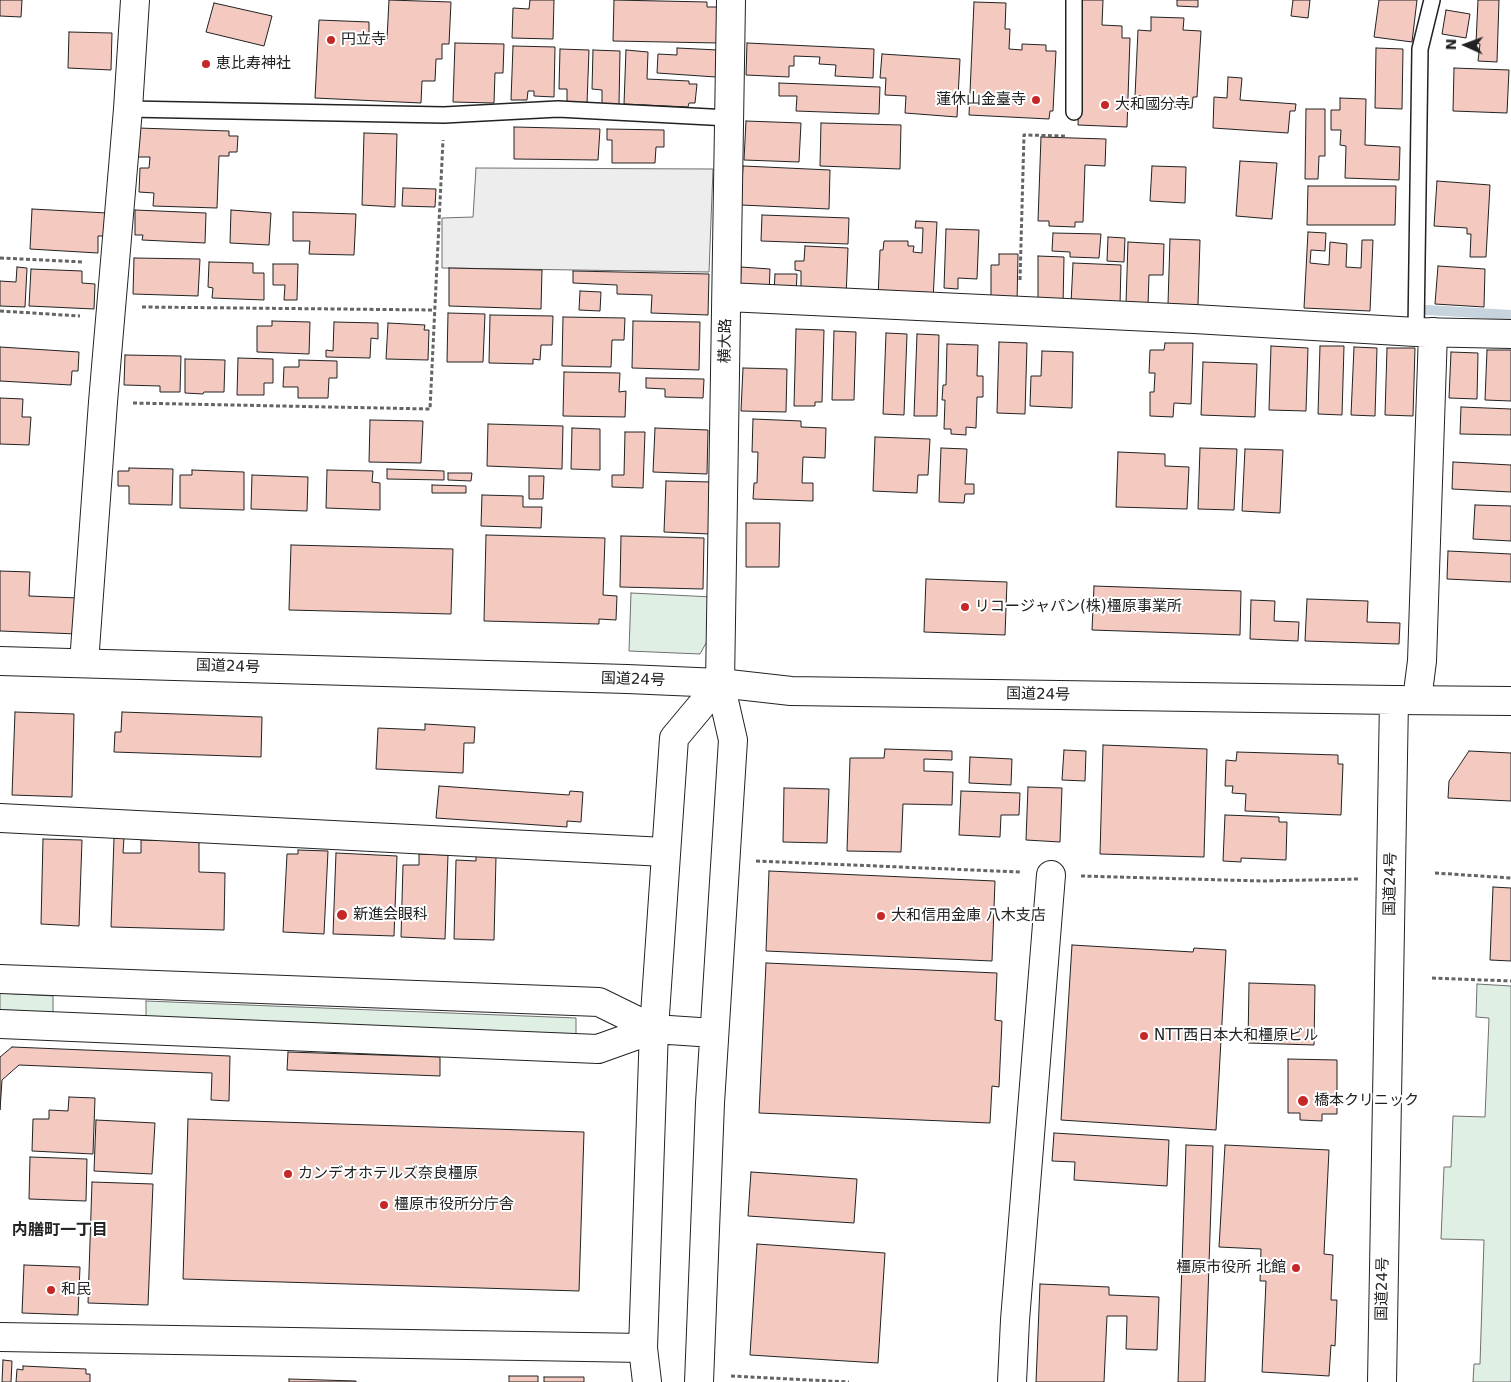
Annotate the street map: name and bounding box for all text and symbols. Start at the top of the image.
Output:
north arrow [1441,20,1491,70]
place label: 円立寺 [341,31,386,49]
marker: 円立寺 [325,34,337,46]
text: N [1443,38,1459,51]
place label: 恵比寿神社 [216,55,291,73]
marker: 恵比寿神社 [200,58,212,70]
place label: 蓮休山金臺寺 [936,91,1026,109]
marker: 蓮休山金臺寺 [1030,94,1042,106]
place label: 大和國分寺 [1115,96,1190,114]
marker: 大和國分寺 [1099,99,1111,111]
street label: 横大路 [717,318,735,364]
place label: リコージャパン(株)橿原事業所 [975,598,1182,616]
marker: リコージャパン(株)橿原事業所 [959,601,971,613]
street label: 国道24号 [196,657,260,677]
street label: 国道24号 [601,670,665,690]
street label: 国道24号 [1006,685,1070,705]
street label: 国道24号 [1381,852,1401,916]
place label: 新進会眼科 [353,906,428,924]
place label: 大和信用金庫 八木支店 [891,907,1046,925]
marker: 新進会眼科 [335,908,349,922]
marker: 大和信用金庫 八木支店 [875,910,887,922]
place label: NTT西日本大和橿原ビル [1154,1027,1318,1045]
marker: NTT西日本大和橿原ビル [1138,1030,1150,1042]
place label: 橋本クリニック [1314,1092,1419,1110]
marker: 橋本クリニック [1296,1094,1310,1108]
place label: カンデオホテルズ奈良橿原 [298,1165,478,1183]
marker: カンデオホテルズ奈良橿原 [282,1168,294,1180]
place label: 橿原市役所分庁舎 [394,1196,514,1214]
marker: 橿原市役所分庁舎 [378,1199,390,1211]
district label: 内膳町一丁目 [12,1221,108,1241]
street label: 国道24号 [1373,1257,1393,1321]
place label: 橿原市役所 北館 [1176,1259,1286,1277]
marker: 橿原市役所 北館 [1290,1262,1302,1274]
place label: 和民 [61,1281,91,1299]
marker: 和民 [45,1284,57,1296]

